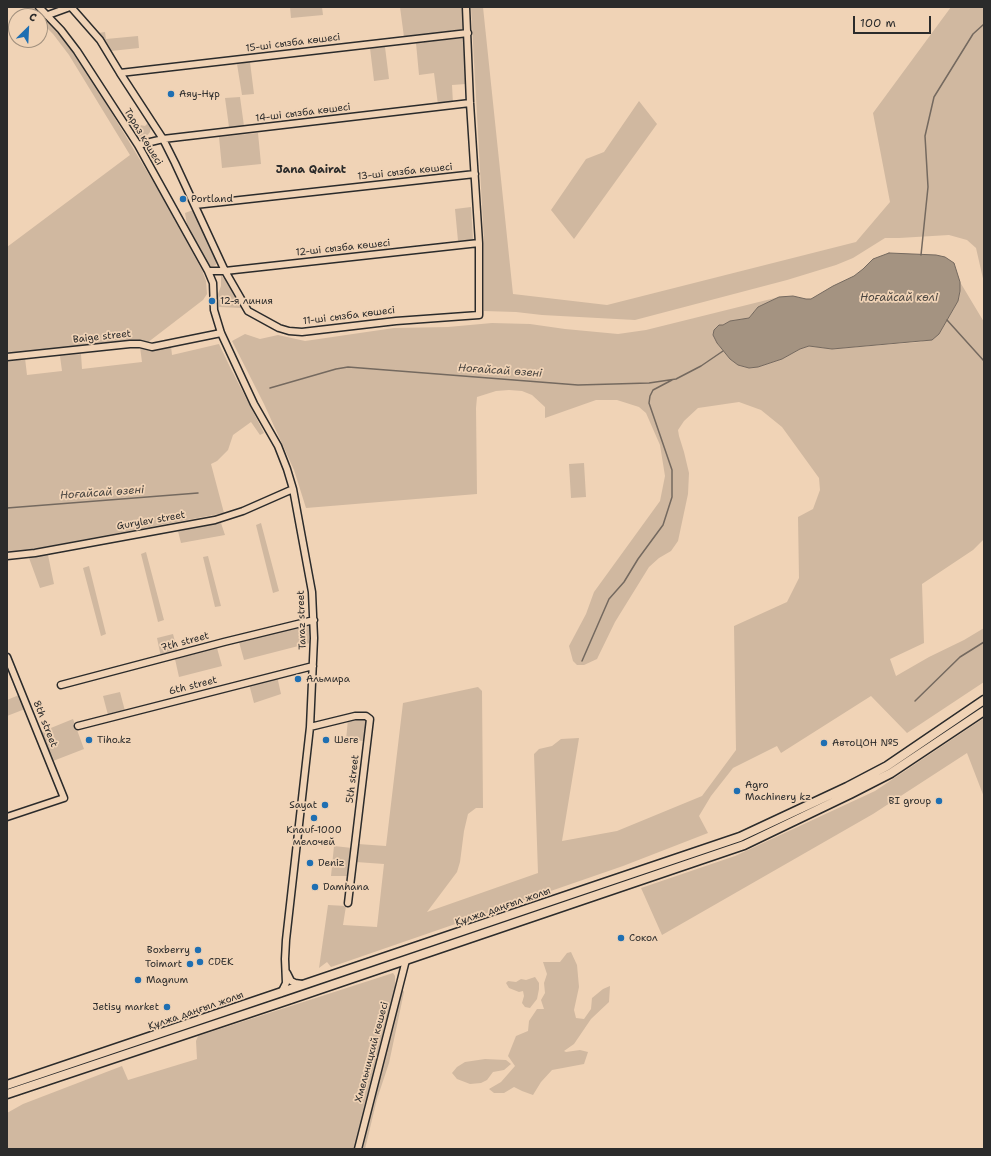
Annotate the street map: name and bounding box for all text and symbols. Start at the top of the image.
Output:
north arrow [8,8,48,48]
scale bar [855,8,933,34]
text: С [27,9,39,26]
text: 100 m [860,15,896,31]
street label: 15-ші сызба көшесі [245,31,341,55]
place label: Аяу-Нұр [179,88,220,100]
marker: Аяу-Нұр [166,89,176,99]
street label: 14-ші сызба көшесі [255,101,351,125]
street label: Тараз көшесі [121,106,165,168]
street label: 13-ші сызба көшесі [357,161,453,183]
district label: Jana Qairat [276,163,346,177]
place label: Portland [191,193,233,205]
marker: Portland [178,194,188,204]
street label: 12-ші сызба көшесі [295,237,391,259]
water label: Ноғайсай көлі [860,291,938,305]
place label: 12-я линия [220,295,273,307]
marker: 12-я линия [207,296,217,306]
street label: 11-ші сызба көшесі [302,304,396,328]
street label: Baige street [72,328,132,346]
water label: Ноғайсай өзені [457,361,543,381]
water label: Ноғайсай өзені [59,483,145,503]
street label: Gurylev street [116,509,186,533]
street label: Taraz street [295,590,309,650]
street label: 7th street [160,630,210,654]
place label: Альмира [306,673,350,685]
street label: 6th street [168,674,218,698]
marker: Альмира [293,674,303,684]
street label: 8th street [30,699,60,749]
place label: Tiho.kz [97,734,131,746]
place label: Шеге [334,734,359,746]
marker: Tiho.kz [84,735,94,745]
marker: Шеге [321,735,331,745]
place label: АвтоЦОН №5 [832,737,899,749]
marker: АвтоЦОН №5 [819,738,829,748]
street label: 5th street [344,754,362,804]
place label: Agro Machinery kz [745,779,811,802]
marker: Agro Machinery kz [732,786,742,796]
place label: BI group [889,795,931,807]
marker: BI group [934,796,944,806]
place label: Sayat [289,799,317,811]
marker: Sayat [320,800,330,810]
marker: Knauf-1000 мелочей [309,813,319,823]
place label: Knauf-1000 мелочей [286,824,342,848]
place label: Deniz [318,857,345,869]
marker: Deniz [305,858,315,868]
place label: Damhana [323,881,369,893]
marker: Damhana [310,882,320,892]
street label: Құлжа даңғыл жолы [454,885,552,929]
place label: Сокол [629,932,658,944]
marker: Сокол [616,933,626,943]
place label: Boxberry [147,944,190,956]
marker: Boxberry [193,945,203,955]
place label: CDEK [208,956,233,968]
marker: CDEK [195,957,205,967]
place label: Toimart [145,958,182,970]
marker: Toimart [185,959,195,969]
place label: Magnum [146,974,188,986]
marker: Magnum [133,975,143,985]
street label: Құлжа даңғыл жолы [147,989,245,1033]
street label: Хмельницкий көшесі [353,1000,391,1104]
place label: Jetisy market [92,1001,159,1013]
marker: Jetisy market [162,1002,172,1012]

